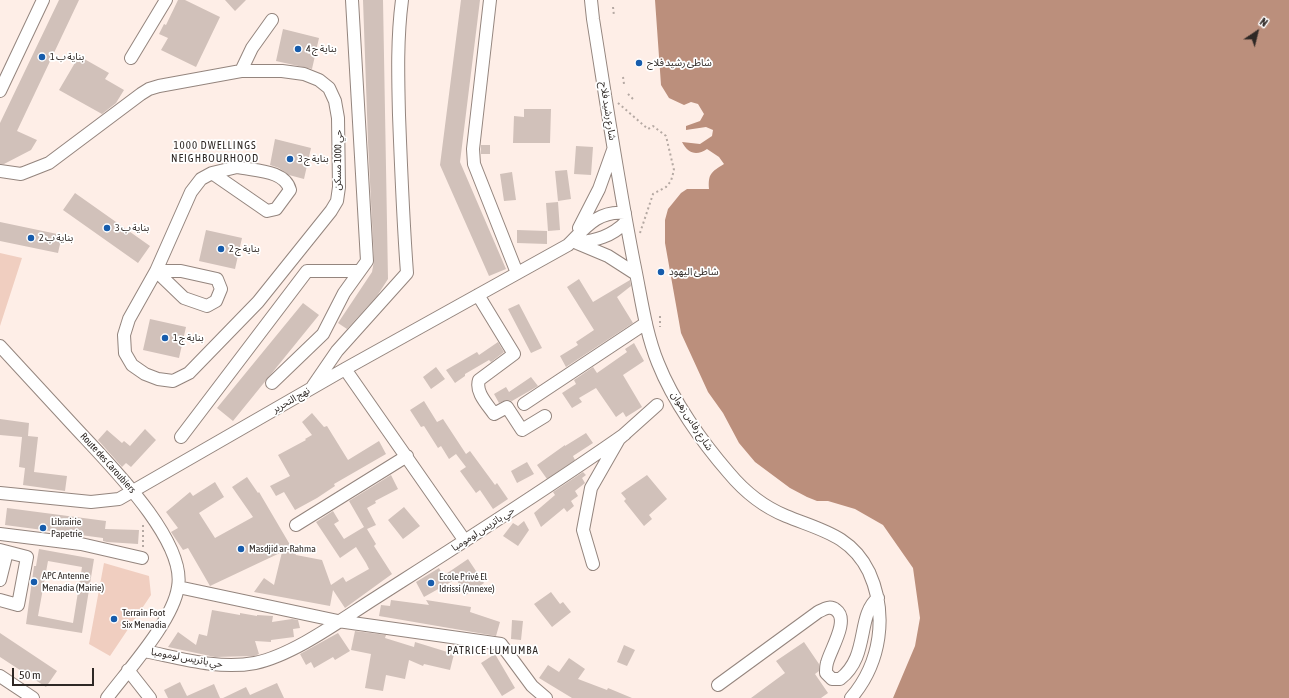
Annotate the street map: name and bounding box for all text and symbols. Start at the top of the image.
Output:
north arrow [1237,12,1277,52]
text: N [1258,15,1270,29]
place label: بناية ج 4 [306,43,337,55]
marker: بناية ج 4 [293,44,303,54]
place label: بناية ب 1 [50,51,84,63]
marker: بناية ب 1 [37,52,47,62]
place label: شاطئ رشيد فلاح [647,57,712,69]
marker: شاطئ رشيد فلاح [634,58,644,68]
street label: شارع رشيد فلاح [597,81,619,141]
street label: حي 1000 مسكن [331,129,345,191]
district label: 1000 DWELLINGS NEIGHBOURHOOD [171,139,259,165]
place label: بناية ج 3 [298,153,329,165]
marker: بناية ج 3 [285,154,295,164]
place label: بناية ب 3 [115,222,149,234]
marker: بناية ب 3 [102,223,112,233]
place label: بناية ب 2 [39,232,73,244]
marker: بناية ب 2 [26,233,36,243]
place label: بناية ج 2 [229,243,260,255]
marker: بناية ج 2 [216,244,226,254]
place label: شاطئ اليهود [669,266,719,278]
marker: شاطئ اليهود [656,267,666,277]
place label: بناية ج 1 [173,332,204,344]
marker: بناية ج 1 [160,333,170,343]
street label: نهج التحرير [270,384,312,416]
street label: شارع رفاس زهوان [668,389,716,453]
street label: Route des Caroubiers [78,430,138,496]
street label: حي باتريس لومومبا [449,504,517,554]
place label: Librairie Papetrie [51,516,82,540]
marker: Librairie Papetrie [38,523,48,533]
place label: Masdjid ar-Rahma [249,543,316,555]
marker: Masdjid ar-Rahma [236,544,246,554]
place label: APC Antenne Menadia (Mairie) [42,570,104,594]
place label: Ecole Privé El Idrissi (Annexe) [439,571,495,594]
marker: APC Antenne Menadia (Mairie) [29,577,39,587]
marker: Ecole Privé El Idrissi (Annexe) [426,578,436,588]
place label: Terrain Foot Six Menadia [122,607,166,630]
marker: Terrain Foot Six Menadia [109,614,119,624]
district label: PATRICE LUMUMBA [447,644,539,658]
street label: حي باتريس لومومبا [150,646,224,670]
scale bar [14,660,96,686]
text: 50 m [19,668,41,682]

